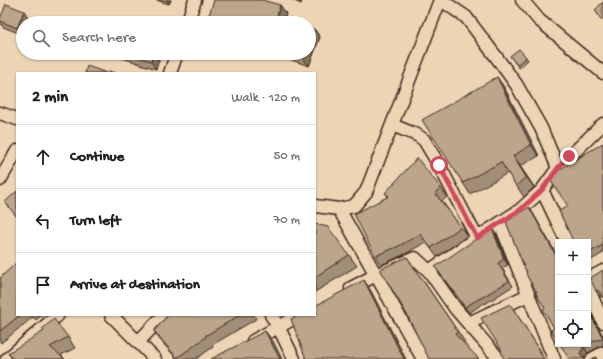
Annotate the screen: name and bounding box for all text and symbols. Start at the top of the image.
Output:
search box [16,16,316,60]
icon: search [30,27,52,49]
text: Search here [62,29,136,47]
text: 2 min [32,88,68,108]
text: Walk · 120 m [232,91,300,106]
icon: ahead [32,146,54,168]
route end [560,147,578,165]
text: Continue [70,148,124,166]
text: 50 m [273,149,300,164]
route start [430,156,448,174]
icon: left [32,210,54,232]
text: Turn left [70,212,121,230]
text: 70 m [274,213,300,228]
map controls [555,239,591,347]
button: + [555,239,591,275]
icon: arrive [32,274,54,296]
button: − [555,275,591,311]
text: Arrive at destination [70,276,200,294]
button: locate [555,311,591,347]

